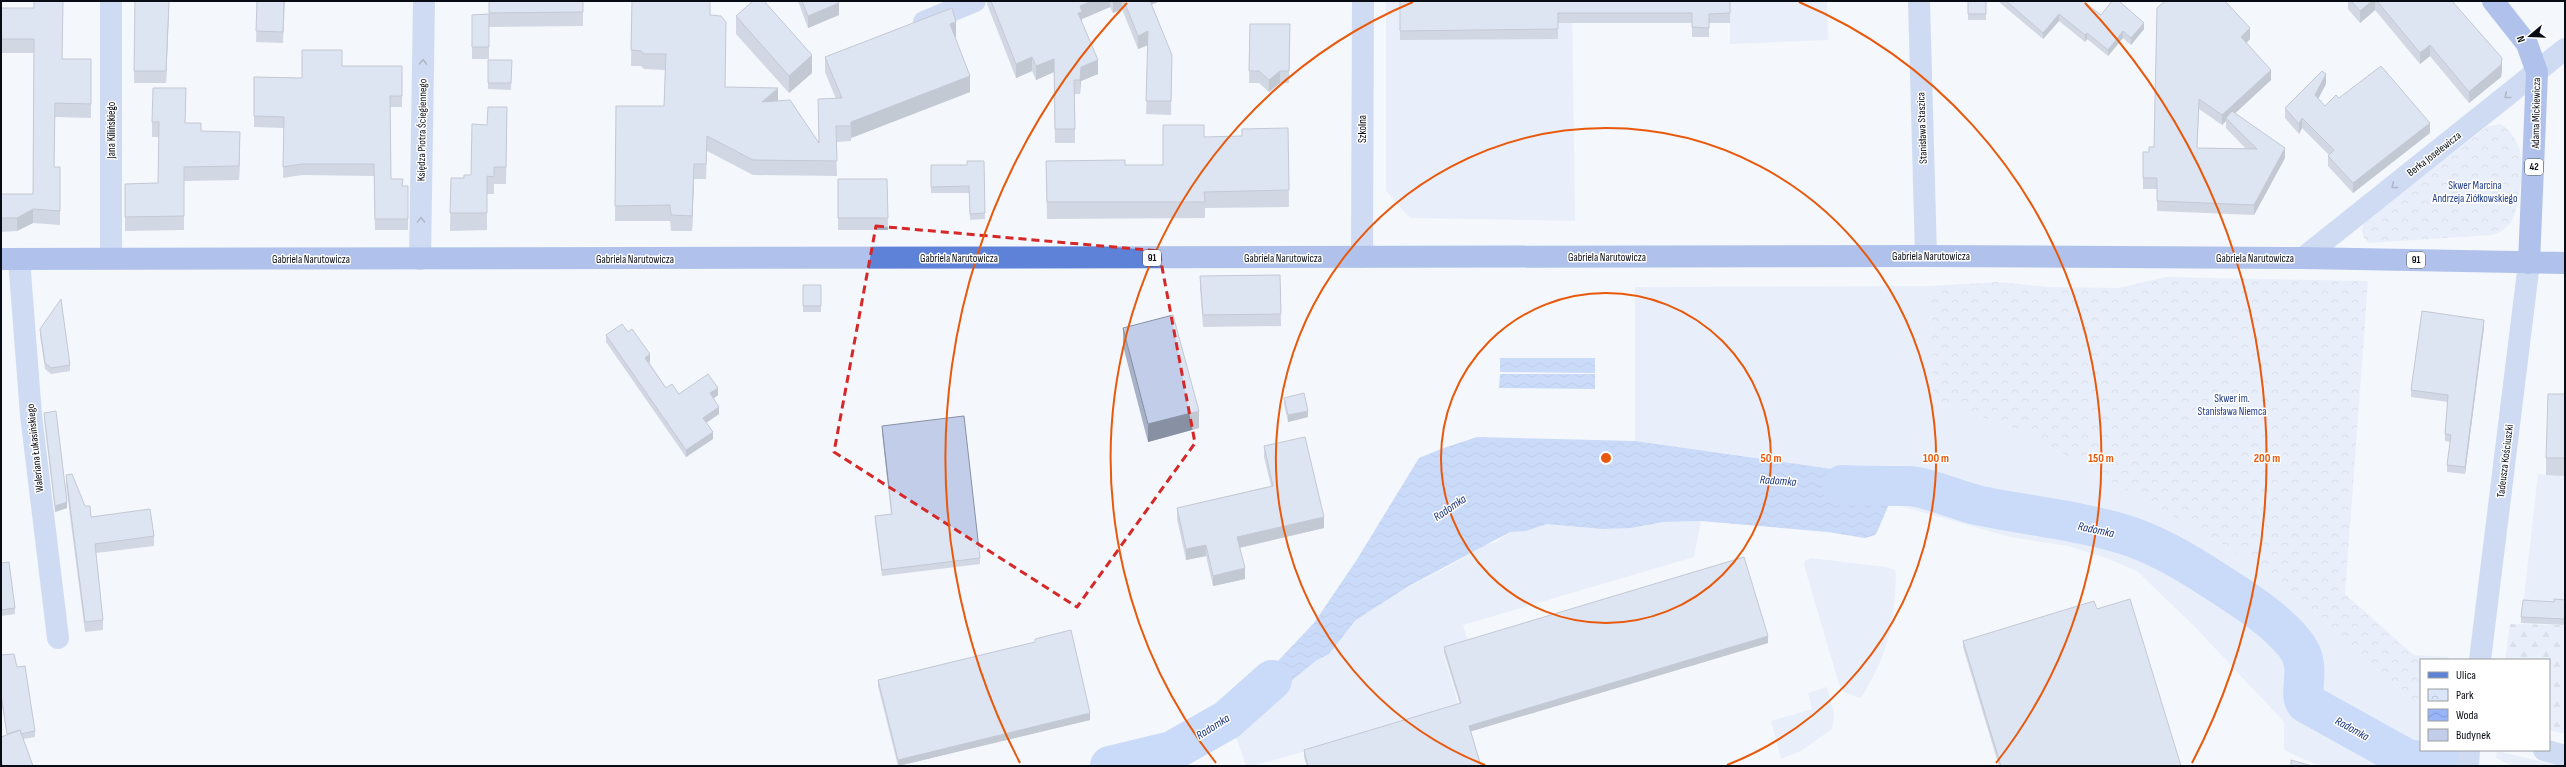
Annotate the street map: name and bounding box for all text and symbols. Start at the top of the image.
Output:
north arrow [2510,16,2550,56]
text: N [2514,34,2528,44]
one-way arrow [419,59,427,65]
street label: Księdza Piotra Ściegiennego [415,78,429,181]
street label: Adama Mickiewicza [2529,78,2543,149]
one-way arrow [2504,91,2511,98]
street label: Stanisława Staszica [1914,92,1930,164]
street label: Jana Kilińskiego [105,101,118,159]
street label: Szkolna [1356,115,1369,143]
street label: Berka Joselewicza [2404,129,2464,179]
road number: 42 [2525,159,2543,175]
park label: Skwer Marcina Andrzeja Ziółkowskiego [2431,179,2518,205]
one-way arrow [2392,181,2399,188]
one-way arrow [417,217,425,223]
road number: 91 [1143,250,1161,266]
street label: Gabriela Narutowicza [1892,250,1970,263]
street label: Gabriela Narutowicza [1568,251,1646,264]
street label: Gabriela Narutowicza [920,252,998,265]
street label: Gabriela Narutowicza [1244,252,1322,265]
street label: Gabriela Narutowicza [2216,252,2294,265]
road number: 91 [2407,252,2425,268]
street label: Gabriela Narutowicza [272,253,350,266]
street label: Gabriela Narutowicza [596,253,674,266]
park label: Skwer im. Stanisława Niemca [2198,392,2266,418]
street label: Waleriana Łukasińskiego [24,403,46,493]
street label: Tadeusza Kościuszki [2494,424,2516,498]
centre of rings [1599,451,1613,465]
text: 50 m [1761,451,1781,466]
text: 100 m [1923,451,1949,466]
text: 150 m [2088,451,2114,466]
text: 200 m [2254,451,2280,466]
water label: Radomka [1759,472,1797,490]
water label: Radomka [1431,491,1469,524]
water label: Radomka [2077,519,2116,541]
legend [2420,659,2550,751]
text: Ulica [2456,668,2476,683]
text: Park [2456,688,2474,703]
text: Woda [2456,708,2479,723]
water label: Radomka [1193,711,1233,743]
water label: Radomka [2332,714,2372,744]
text: Budynek [2456,728,2491,743]

